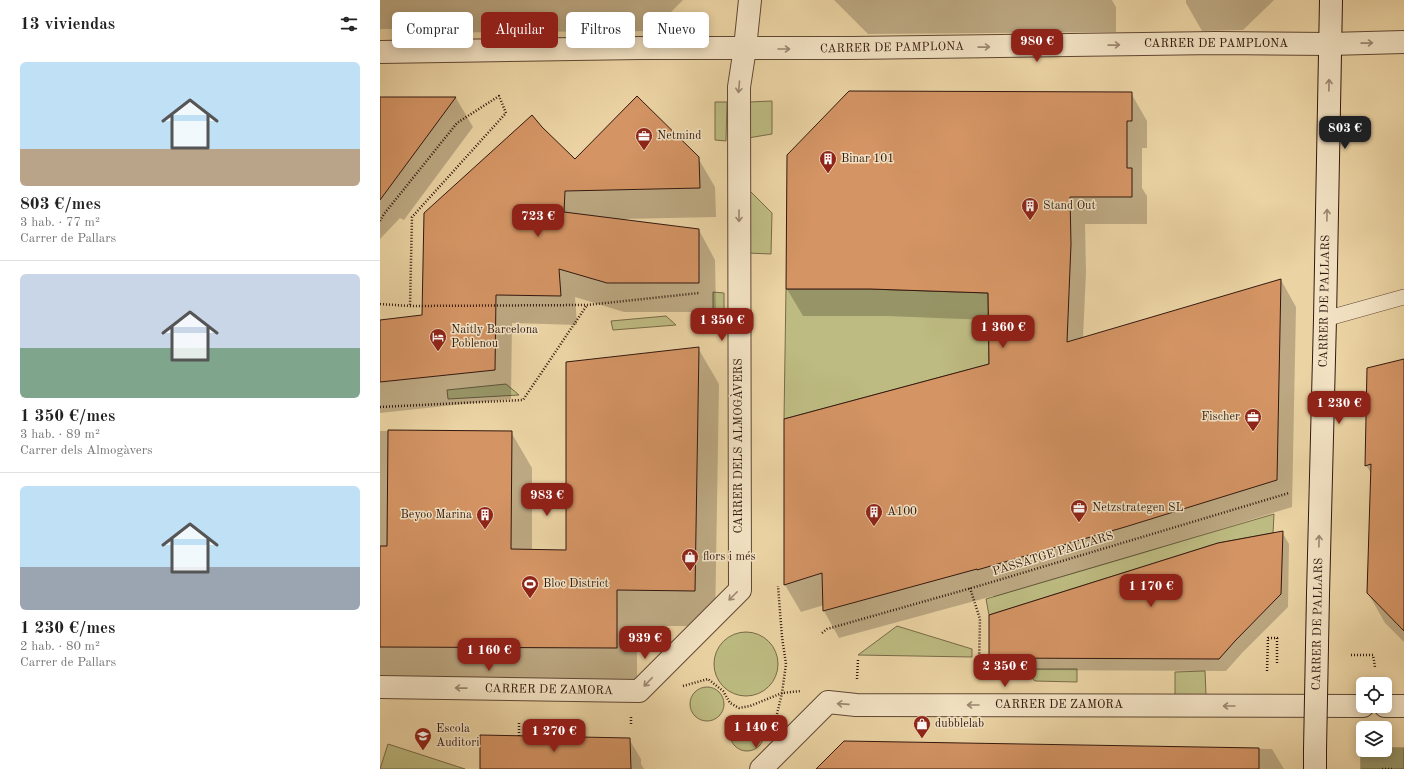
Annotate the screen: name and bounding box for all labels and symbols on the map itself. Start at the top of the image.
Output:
pin: 980 € [1009,29,1065,63]
street label: CARRER DE PAMPLONA [1144,38,1288,50]
one-way arrow [1360,39,1373,47]
street label: CARRER DE PAMPLONA [820,41,964,55]
one-way arrow [1107,41,1120,49]
one-way arrow [977,43,990,50]
one-way arrow [777,45,790,53]
one-way arrow [1326,79,1333,92]
one-way arrow [736,80,743,93]
pin: 803 € [1317,116,1373,150]
office icon: Netmind [634,126,654,151]
place label: Netmind [657,130,701,142]
building icon: Binar 101 [818,149,838,174]
place label: Binar 101 [841,153,894,165]
building icon: Stand Out [1020,196,1040,221]
place label: Stand Out [1043,200,1096,212]
pin: 723 € [510,204,566,238]
one-way arrow [735,209,743,222]
one-way arrow [1323,209,1330,222]
street label: CARRER DE PALLARS [1318,235,1332,367]
pin: 1 350 € [685,308,759,342]
pin: 1 360 € [966,315,1040,349]
place label: Naitly Barcelona Poblenou [451,324,538,350]
hotel icon: Naitly Barcelona Poblenou [428,327,448,352]
street label: CARRER DELS ALMOGÀVERS [730,358,745,534]
pin: 1 230 € [1302,391,1376,425]
office icon: Fischer [1243,407,1263,432]
place label: Fischer [1201,411,1240,423]
pin: 983 € [519,483,575,517]
office icon: Netzstrategen SL [1069,498,1089,523]
building icon: A100 [864,502,884,527]
place label: Netzstrategen SL [1092,502,1184,514]
building icon: Beyoo Marina [475,505,495,530]
place label: A100 [887,506,917,518]
place label: Beyoo Marina [401,509,472,521]
street label: PASSATGE PALLARS [991,530,1115,578]
one-way arrow [1315,535,1323,548]
shop icon: flors i més [680,547,700,572]
place label: flors i més [703,551,756,563]
street label: CARRER DE PALLARS [1311,558,1325,690]
sports icon: Bloc District [520,574,540,599]
pin: 1 170 € [1114,574,1188,608]
place label: Bloc District [543,578,609,590]
one-way arrow [728,591,738,601]
pin: 939 € [617,626,673,660]
pin: 1 160 € [452,638,526,672]
pin: 2 350 € [968,654,1042,688]
one-way arrow [643,677,652,687]
street label: CARRER DE ZAMORA [485,683,613,697]
one-way arrow [455,685,468,692]
street label: CARRER DE ZAMORA [995,699,1123,711]
one-way arrow [837,700,850,707]
one-way arrow [967,701,980,709]
one-way arrow [1223,702,1236,710]
shop icon: dubblelab [912,714,932,739]
pin: 1 140 € [719,715,793,749]
place label: dubblelab [935,718,984,730]
pin: 1 270 € [517,719,591,753]
place label: Escola Auditori [436,723,479,749]
school or university icon: Escola Auditori [413,726,433,751]

